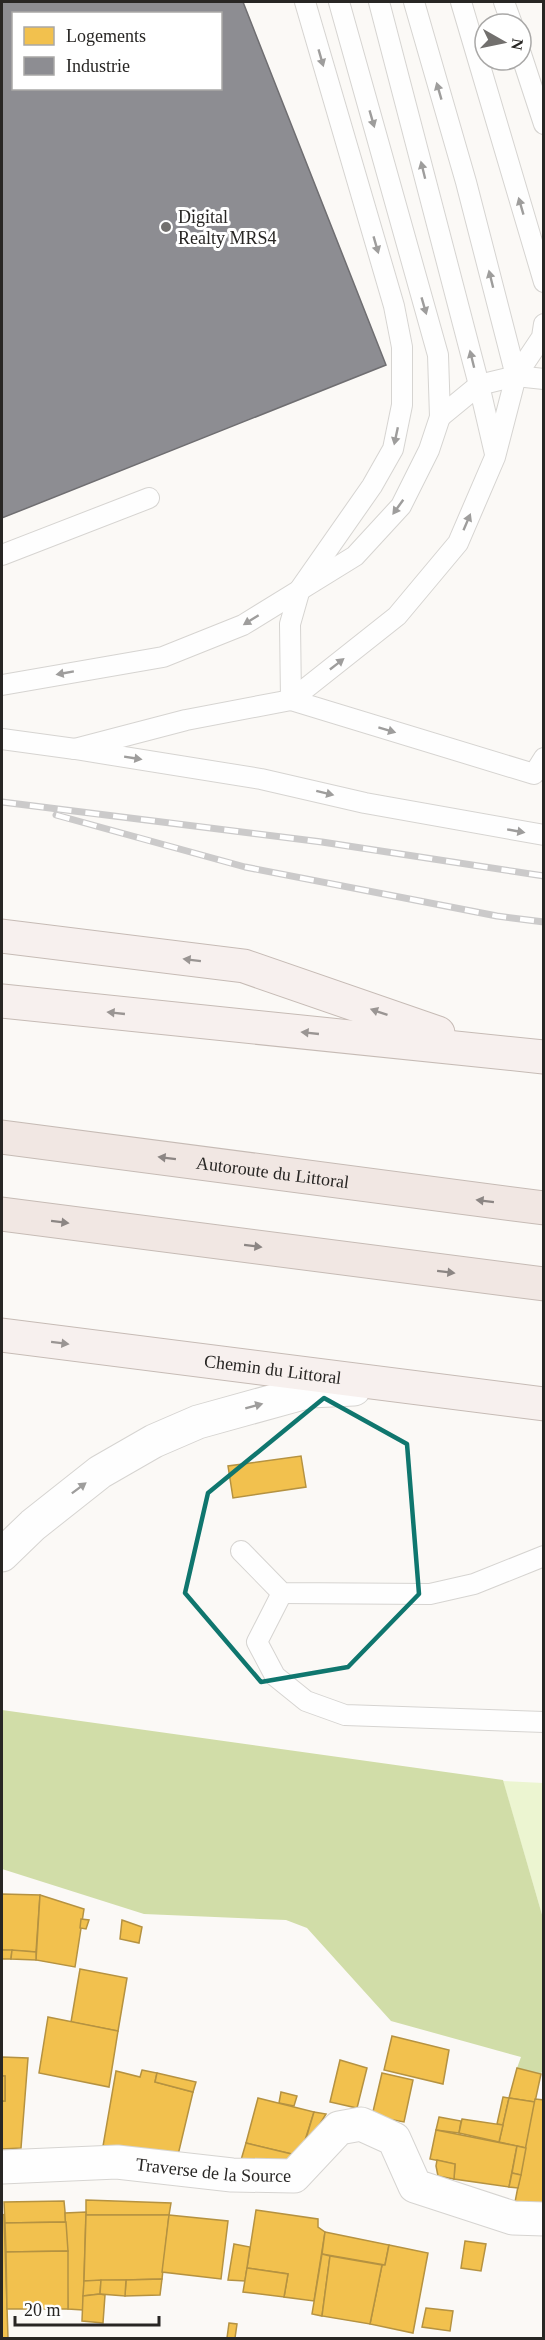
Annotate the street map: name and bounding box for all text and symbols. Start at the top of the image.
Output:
legend [12,12,222,90]
north arrow [473,12,533,72]
text: Logements [66,26,146,46]
text: N [508,37,527,52]
one-way arrow [317,49,326,67]
text: Industrie [66,56,130,76]
one-way arrow [434,82,444,100]
one-way arrow [368,110,377,128]
one-way arrow [418,161,428,179]
one-way arrow [516,197,525,215]
place label: Digital Realty MRS4 [178,207,277,248]
marker: Digital Realty MRS4 [159,220,173,234]
one-way arrow [372,236,381,254]
one-way arrow [485,270,495,288]
one-way arrow [420,297,429,315]
one-way arrow [467,350,477,368]
one-way arrow [390,426,400,445]
one-way arrow [392,499,404,515]
one-way arrow [462,513,472,531]
one-way arrow [243,614,259,625]
one-way arrow [329,658,344,670]
one-way arrow [55,669,74,678]
one-way arrow [378,726,396,735]
one-way arrow [124,754,143,763]
one-way arrow [316,788,334,798]
one-way arrow [507,827,526,836]
one-way arrow [182,955,201,965]
one-way arrow [370,1007,388,1017]
one-way arrow [107,1008,126,1018]
one-way arrow [300,1028,319,1038]
street label: Autoroute du Littoral [195,1153,350,1192]
one-way arrow [158,1154,177,1163]
one-way arrow [476,1196,495,1205]
one-way arrow [50,1217,69,1226]
one-way arrow [244,1242,263,1251]
one-way arrow [437,1267,456,1276]
one-way arrow [50,1338,69,1347]
street label: Chemin du Littoral [203,1351,343,1388]
one-way arrow [245,1401,263,1410]
one-way arrow [70,1482,86,1494]
street label: Traverse de la Source [135,2154,291,2186]
scale bar [15,2289,159,2327]
text: 20 m [24,2300,61,2320]

